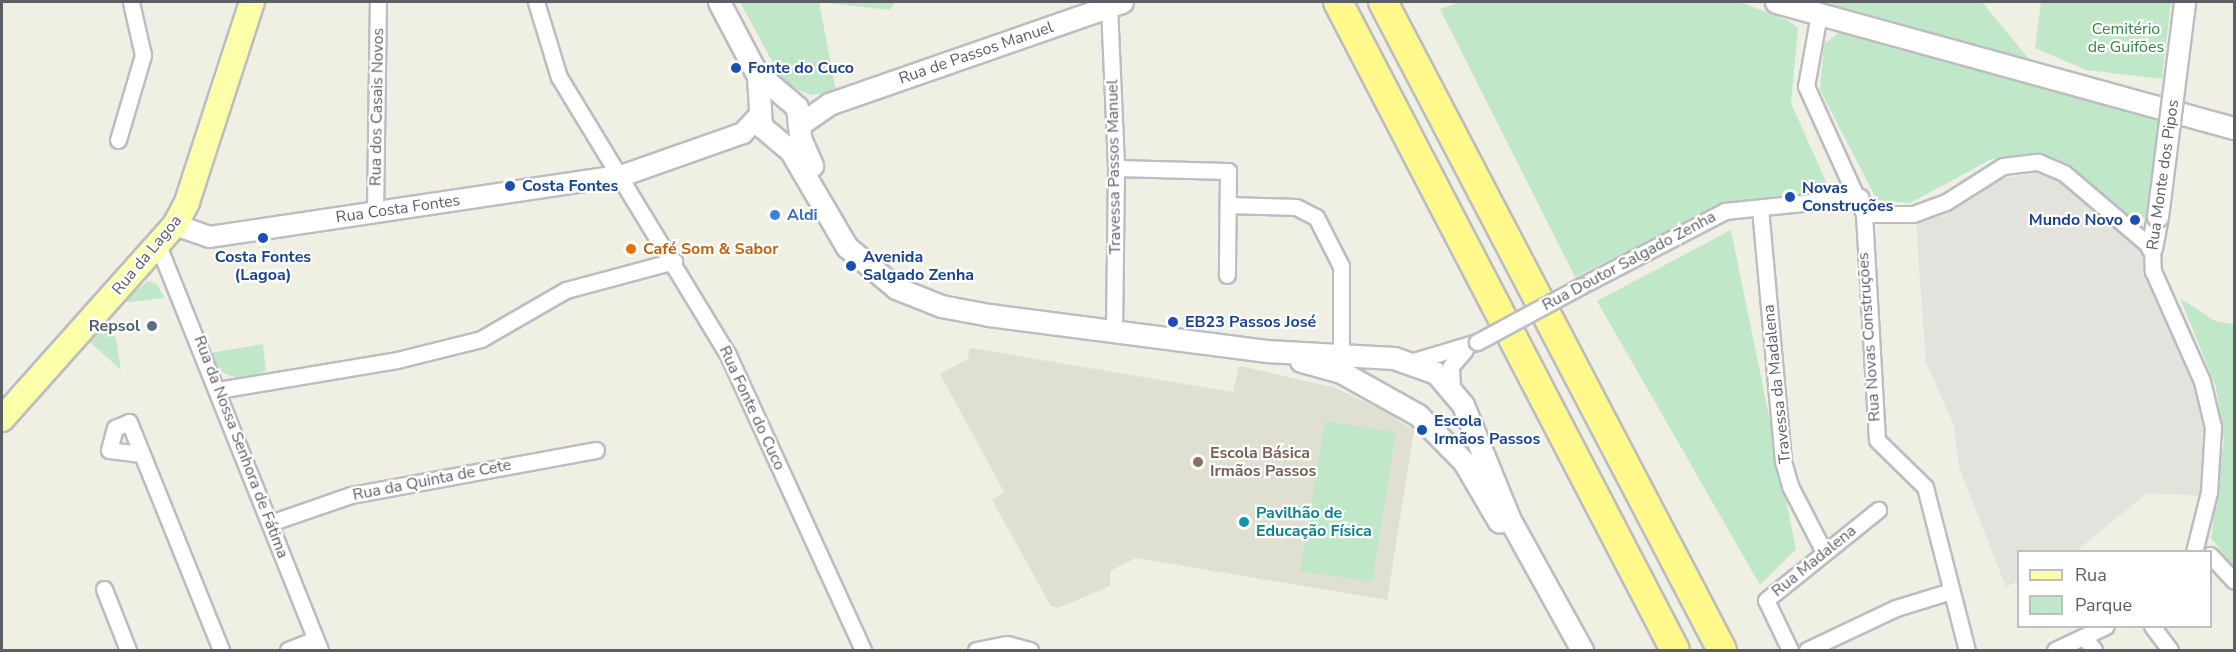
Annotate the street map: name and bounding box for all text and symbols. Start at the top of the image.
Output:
street label: Rua de Passos Manuel [896,18,1056,88]
park label: Cemitério de Guifões [2088,19,2164,57]
street label: Rua dos Casais Novos [366,28,388,186]
place label: Fonte do Cuco [748,58,854,78]
marker: Fonte do Cuco [729,61,743,75]
street label: Travessa Passos Manuel [1103,79,1125,255]
street label: Rua Monte dos Pipos [2143,98,2183,252]
place label: Costa Fontes [522,176,618,196]
place label: Novas Construções [1802,178,1893,216]
marker: Costa Fontes [503,179,517,193]
marker: Novas Construções [1783,190,1797,204]
street label: Rua Costa Fontes [335,191,461,227]
place label: Aldi [787,205,818,225]
street label: Rua Doutor Salgado Zenha [1539,207,1719,315]
marker: Aldi [768,208,782,222]
place label: Mundo Novo [2029,210,2123,230]
street label: Rua da Lagoa [108,211,186,299]
marker: Mundo Novo [2128,213,2142,227]
marker: Costa Fontes (Lagoa) [256,231,270,245]
place label: Café Som & Sabor [643,239,778,259]
marker: Café Som & Sabor [624,242,638,256]
place label: Costa Fontes (Lagoa) [215,247,311,285]
place label: Avenida Salgado Zenha [863,247,974,285]
street label: Rua Novas Construções [1854,252,1884,422]
marker: Avenida Salgado Zenha [844,259,858,273]
street label: Travessa da Madalena [1759,304,1795,464]
place label: EB23 Passos José [1185,312,1316,332]
marker: EB23 Passos José [1166,315,1180,329]
place label: Repsol [89,316,140,336]
marker: Repsol [145,319,159,333]
street label: Rua da Nossa Senhora de Fátima [190,333,292,561]
street label: Rua Fonte do Cuco [715,343,789,473]
place label: Escola Irmãos Passos [1434,411,1540,449]
marker: Escola Irmãos Passos [1415,423,1429,437]
place label: Escola Básica Irmãos Passos [1210,443,1316,481]
street label: Rua da Quinta de Cete [351,455,513,505]
marker: Escola Básica Irmãos Passos [1191,455,1205,469]
place label: Pavilhão de Educação Física [1256,503,1372,541]
marker: Pavilhão de Educação Física [1237,515,1251,529]
street label: Rua Madalena [1768,521,1860,601]
legend [2017,550,2212,628]
text: Rua [2075,563,2107,587]
text: Parque [2075,593,2132,617]

